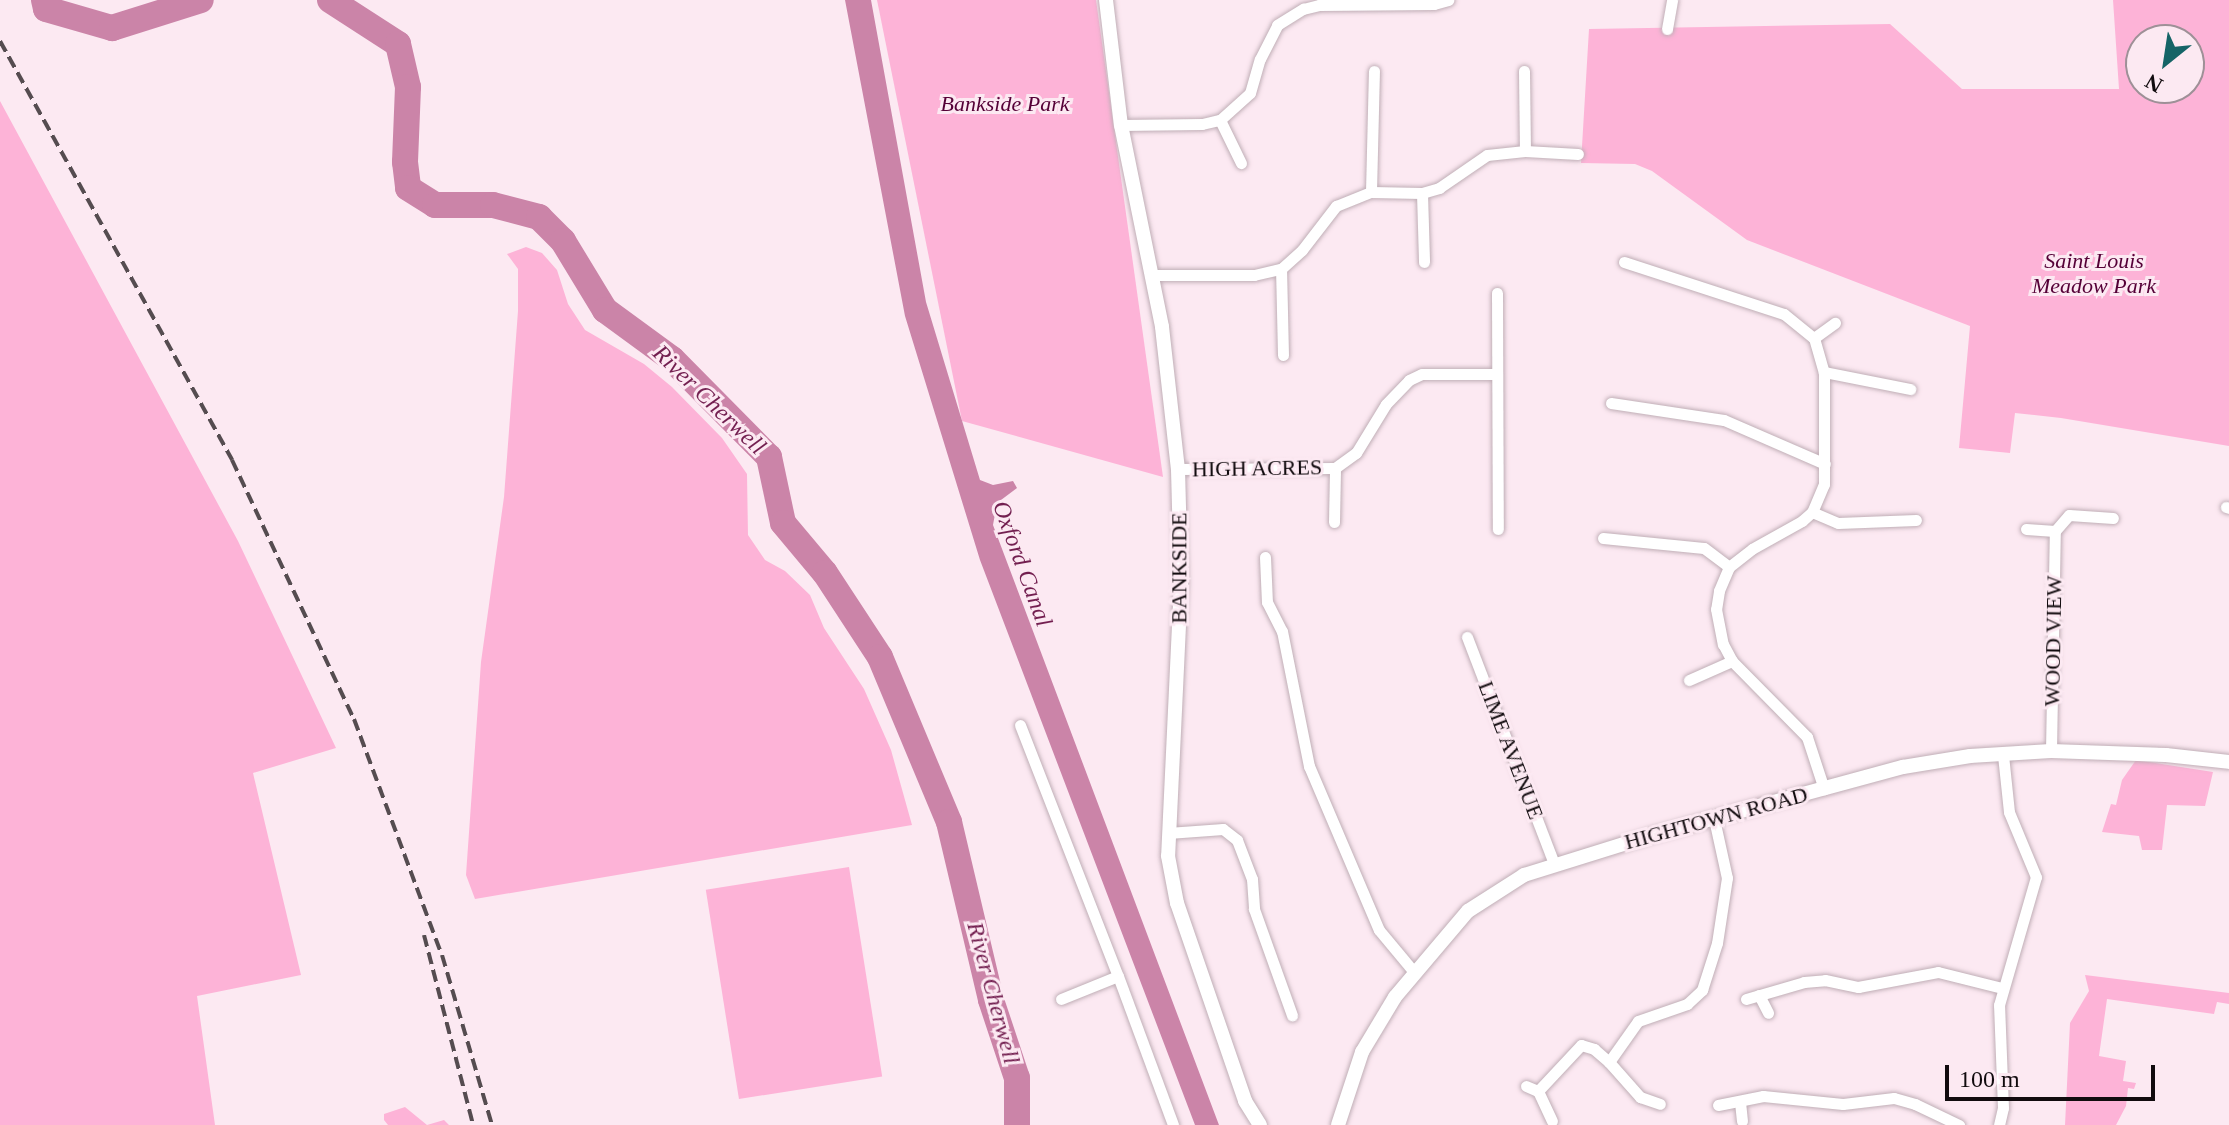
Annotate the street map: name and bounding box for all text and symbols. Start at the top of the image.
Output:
north arrow [2125,24,2205,104]
text: N [2141,69,2167,98]
park label: Bankside Park [941,91,1069,117]
park label: Saint Louis Meadow Park [2032,247,2156,298]
water label: River Cherwell [646,339,772,461]
street label: HIGH ACRES [1191,454,1323,482]
water label: Oxford Canal [986,497,1058,631]
street label: BANKSIDE [1166,512,1192,624]
street label: WOOD VIEW [2039,575,2067,707]
street label: LIME AVENUE [1472,677,1550,823]
street label: HIGHTOWN ROAD [1622,781,1810,855]
water label: River Cherwell [960,919,1026,1067]
scale bar [1949,1049,2159,1099]
text: 100 m [1959,1066,2020,1092]

